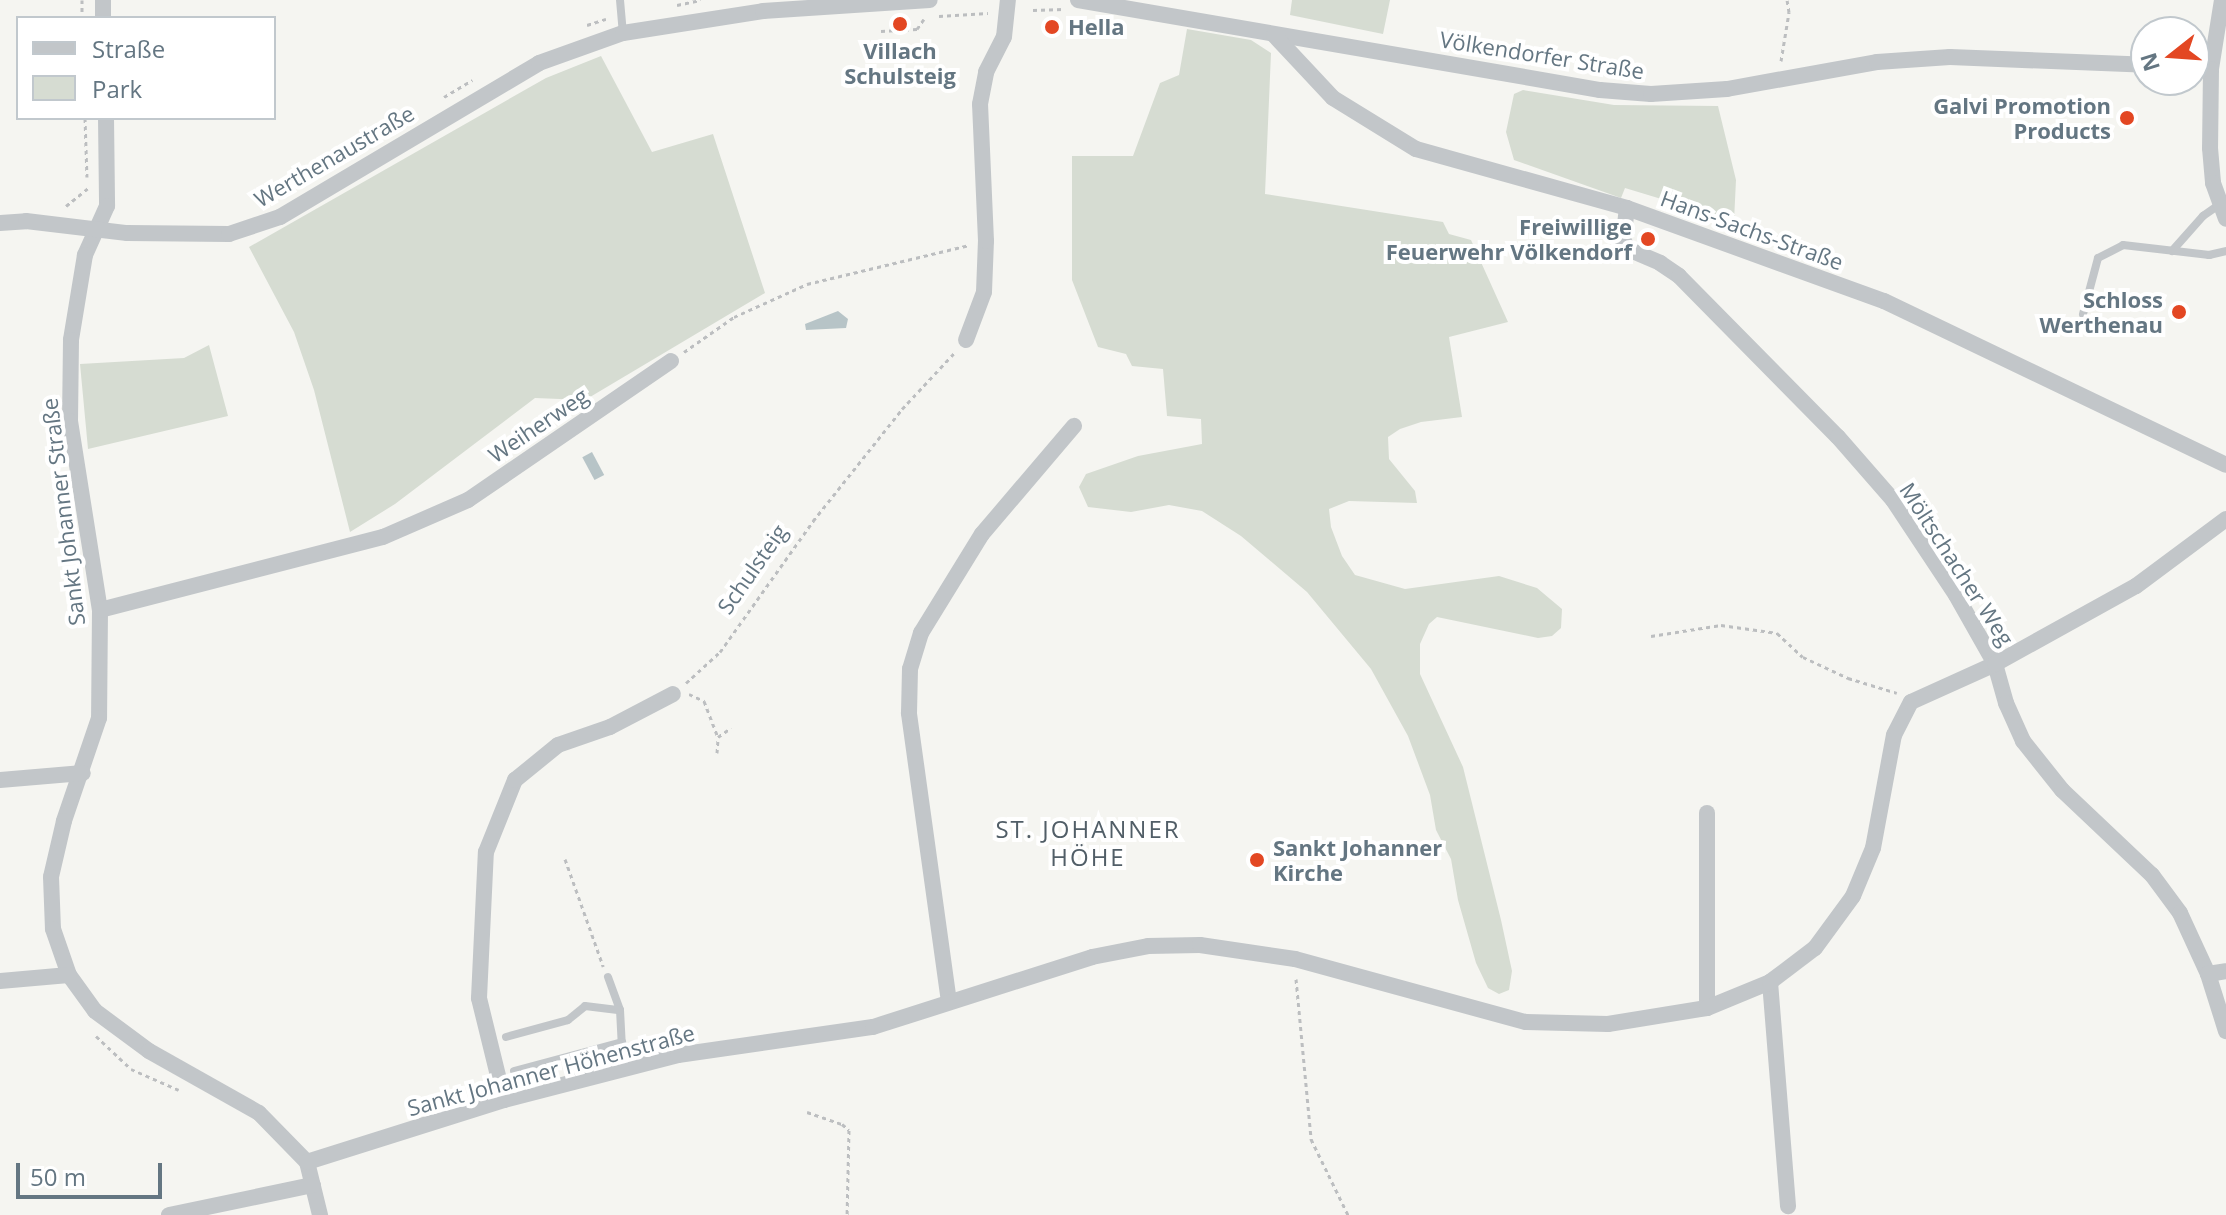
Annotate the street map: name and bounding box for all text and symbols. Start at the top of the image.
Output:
place label: Hella [1068,14,1125,40]
marker: Villach Schulsteig [891,15,909,33]
legend [16,16,276,120]
north arrow [2130,16,2210,96]
marker: Hella [1043,18,1061,36]
street label: Völkendorfer Straße [1438,26,1646,84]
text: Straße [92,32,165,65]
place label: Villach Schulsteig [844,37,956,88]
text: N [2132,49,2166,75]
text: Park [92,72,142,105]
place label: Galvi Promotion Products [1933,92,2111,144]
street label: Werthenaustraße [249,100,419,212]
marker: Galvi Promotion Products [2118,109,2136,127]
street label: Hans-Sachs-Straße [1657,185,1847,275]
place label: Freiwillige Feuerwehr Völkendorf [1386,213,1632,264]
marker: Freiwillige Feuerwehr Völkendorf [1639,230,1657,248]
place label: Schloss Werthenau [2040,286,2163,338]
marker: Schloss Werthenau [2170,303,2188,321]
street label: Weiherweg [483,382,593,468]
street label: Sankt Johanner Straße [36,397,90,627]
street label: Möltschacher Weg [1894,478,2020,650]
street label: Schulsteig [712,519,792,619]
district label: ST. JOHANNER HÖHE [995,815,1181,871]
place label: Sankt Johanner Kirche [1273,834,1442,886]
marker: Sankt Johanner Kirche [1248,851,1266,869]
street label: Sankt Johanner Höhenstraße [405,1019,697,1121]
scale bar [20,1147,166,1197]
text: 50 m [30,1160,86,1193]

